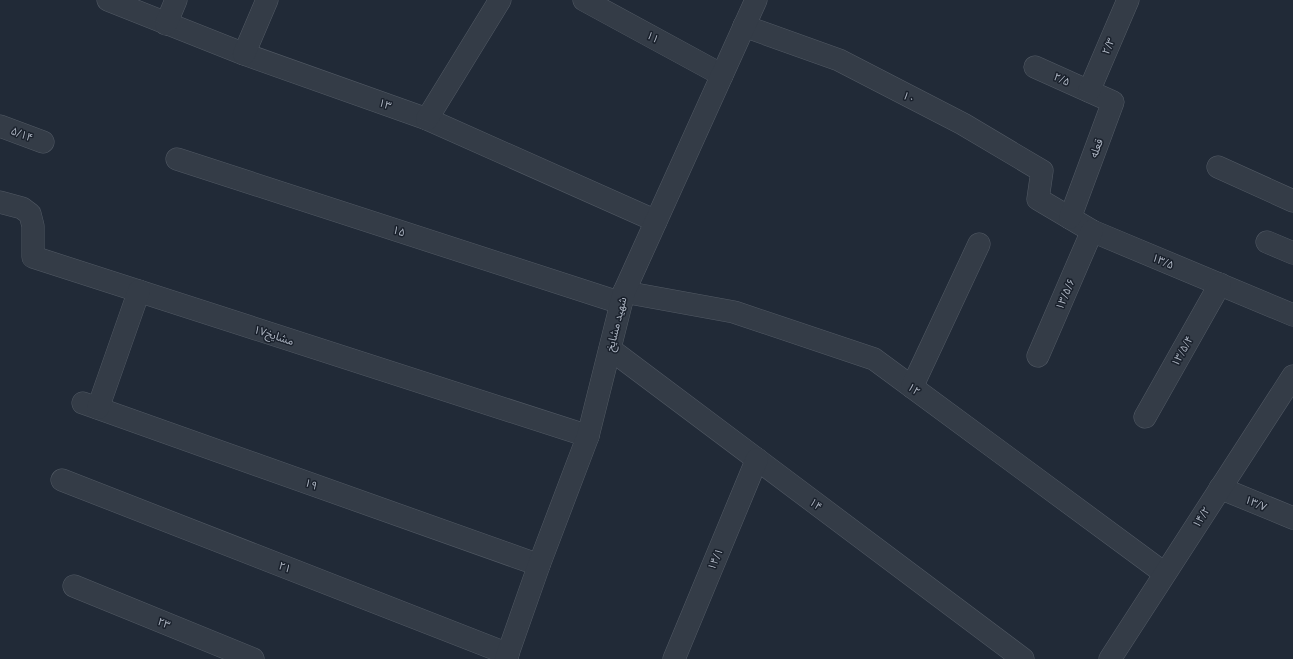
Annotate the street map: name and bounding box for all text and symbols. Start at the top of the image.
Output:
street label: ۱۱ [645,29,661,45]
street label: ۲/۳ [1099,36,1117,56]
street label: ۲/۵ [1052,70,1072,88]
street label: ۱۰ [901,89,917,105]
street label: ۱۳ [377,96,393,112]
street label: ۵/۱۴ [9,124,35,144]
street label: قعله [1087,137,1105,159]
street label: ۱۵ [391,223,407,239]
street label: ۱۳/۵ [1150,251,1176,271]
street label: ۱۳/۵/۶ [1053,277,1077,311]
street label: شهید مشایخ [603,295,631,353]
street label: ۱۷مشایخ [252,323,296,349]
street label: ۱۳/۵/۴ [1169,334,1195,368]
street label: ۱۲ [905,380,923,398]
street label: ۱۹ [303,476,319,492]
street label: ۱۳/۷ [1243,493,1269,513]
street label: ۱۴ [807,495,825,513]
street label: ۱۴/۲ [1190,504,1212,530]
street label: ۱۴/۱ [705,546,725,572]
street label: ۲۱ [277,559,293,575]
street label: ۲۳ [156,615,172,631]

